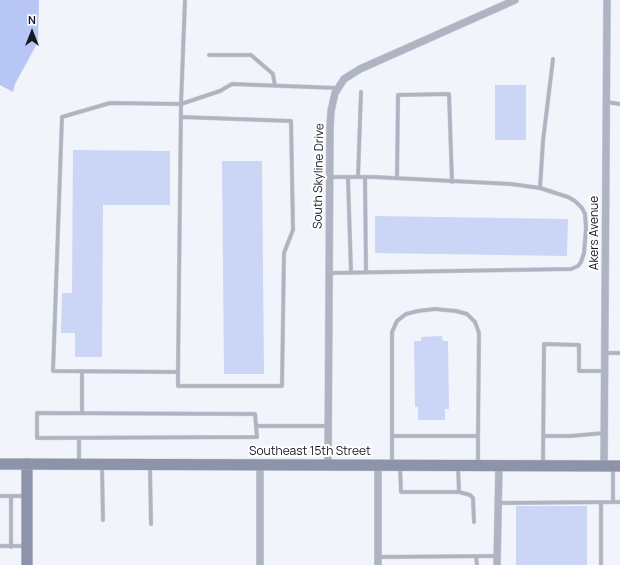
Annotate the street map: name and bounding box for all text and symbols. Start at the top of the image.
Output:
north arrow [12,12,52,52]
text: N [28,12,36,27]
street label: South Skyline Drive [311,123,327,229]
street label: Akers Avenue [588,196,602,270]
street label: Southeast 15th Street [249,445,371,459]

